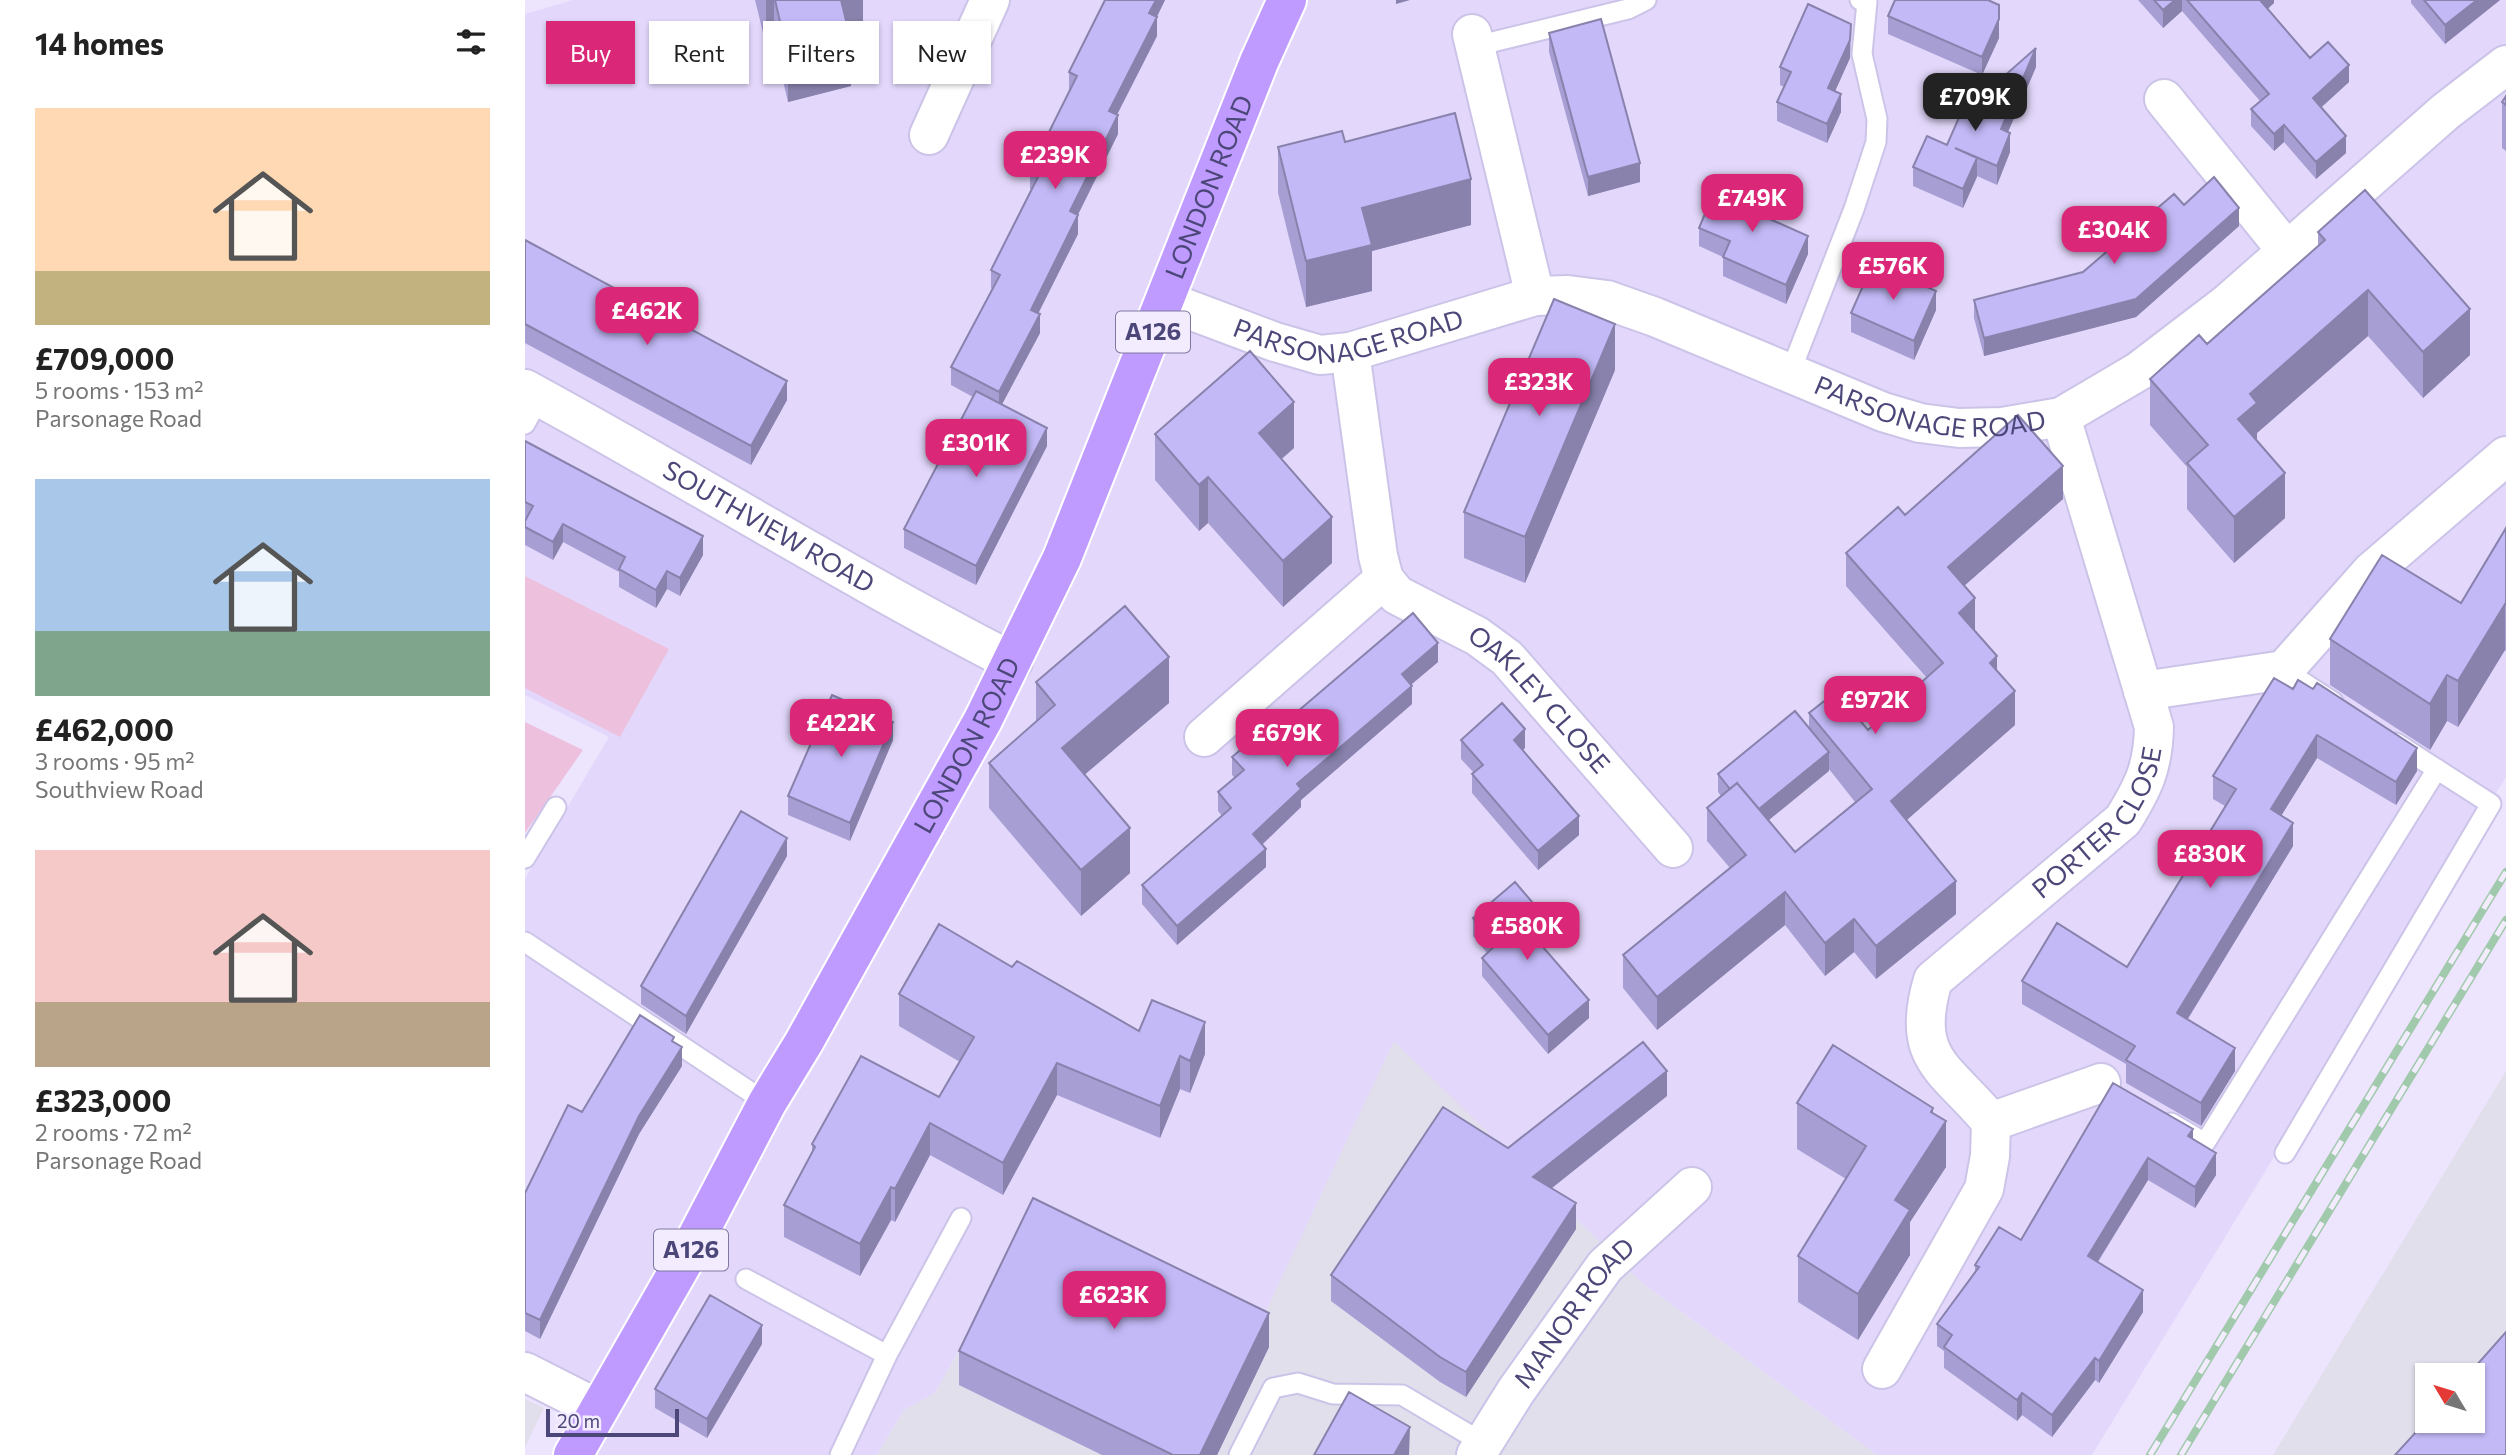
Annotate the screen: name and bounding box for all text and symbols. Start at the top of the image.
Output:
chip: Buy [546,21,635,84]
chip: Rent [649,21,749,84]
chip: Filters [763,21,879,84]
chip: New [893,21,991,84]
icon: filters [452,23,490,61]
text: 14 homes [35,24,164,61]
pin: £709K [1926,74,2024,133]
text: £709K [1939,82,2011,110]
street label: LONDON ROAD [1158,90,1258,283]
pin: £239K [1006,132,1104,191]
text: £239K [1020,140,1090,168]
icon: home [200,153,326,279]
pin: £749K [1703,174,1801,234]
text: £749K [1717,183,1787,211]
pin: £304K [2065,206,2163,266]
text: £304K [2078,215,2150,243]
pin: £576K [1844,243,1942,302]
text: £576K [1858,251,1928,279]
pin: £462K [598,288,696,347]
text: £462K [611,296,683,324]
street label: PARSONAGE ROAD [1230,302,1466,369]
road number: A126 [1116,312,1190,352]
text: £709,000 [35,339,174,376]
pin: £323K [1490,358,1588,418]
text: £323K [1504,367,1574,395]
street label: PARSONAGE ROAD [1810,368,2048,443]
text: 5 rooms · 153 m² [35,376,204,404]
text: Parsonage Road [35,404,202,432]
pin: £301K [927,420,1025,479]
text: £301K [941,428,1011,456]
street label: SOUTHVIEW ROAD [658,453,880,598]
icon: home [200,524,326,650]
street label: OAKLEY CLOSE [1463,618,1617,779]
street label: LONDON ROAD [906,652,1025,838]
pin: £972K [1826,676,1924,736]
text: £972K [1840,685,1910,713]
pin: £422K [792,700,890,759]
text: £422K [806,708,876,736]
text: £462,000 [35,710,174,747]
pin: £679K [1238,710,1336,769]
text: £679K [1252,718,1322,746]
street label: PORTER CLOSE [2025,744,2167,904]
text: 3 rooms · 95 m² [35,747,194,775]
text: Southview Road [35,775,204,803]
pin: £830K [2161,830,2259,890]
text: £830K [2174,839,2246,867]
icon: home [200,895,326,1021]
pin: £580K [1478,902,1576,962]
text: £580K [1491,911,1563,939]
text: £323,000 [35,1081,172,1118]
text: 2 rooms · 72 m² [35,1118,192,1146]
text: Parsonage Road [35,1146,202,1174]
road number: A126 [654,1230,728,1270]
street label: MANOR ROAD [1506,1230,1640,1393]
pin: £623K [1065,1272,1163,1331]
text: £623K [1079,1280,1149,1308]
north arrow [2415,1363,2485,1433]
map controls [2415,1363,2485,1433]
scale bar [546,1406,679,1438]
text: 20 m [557,1409,600,1432]

